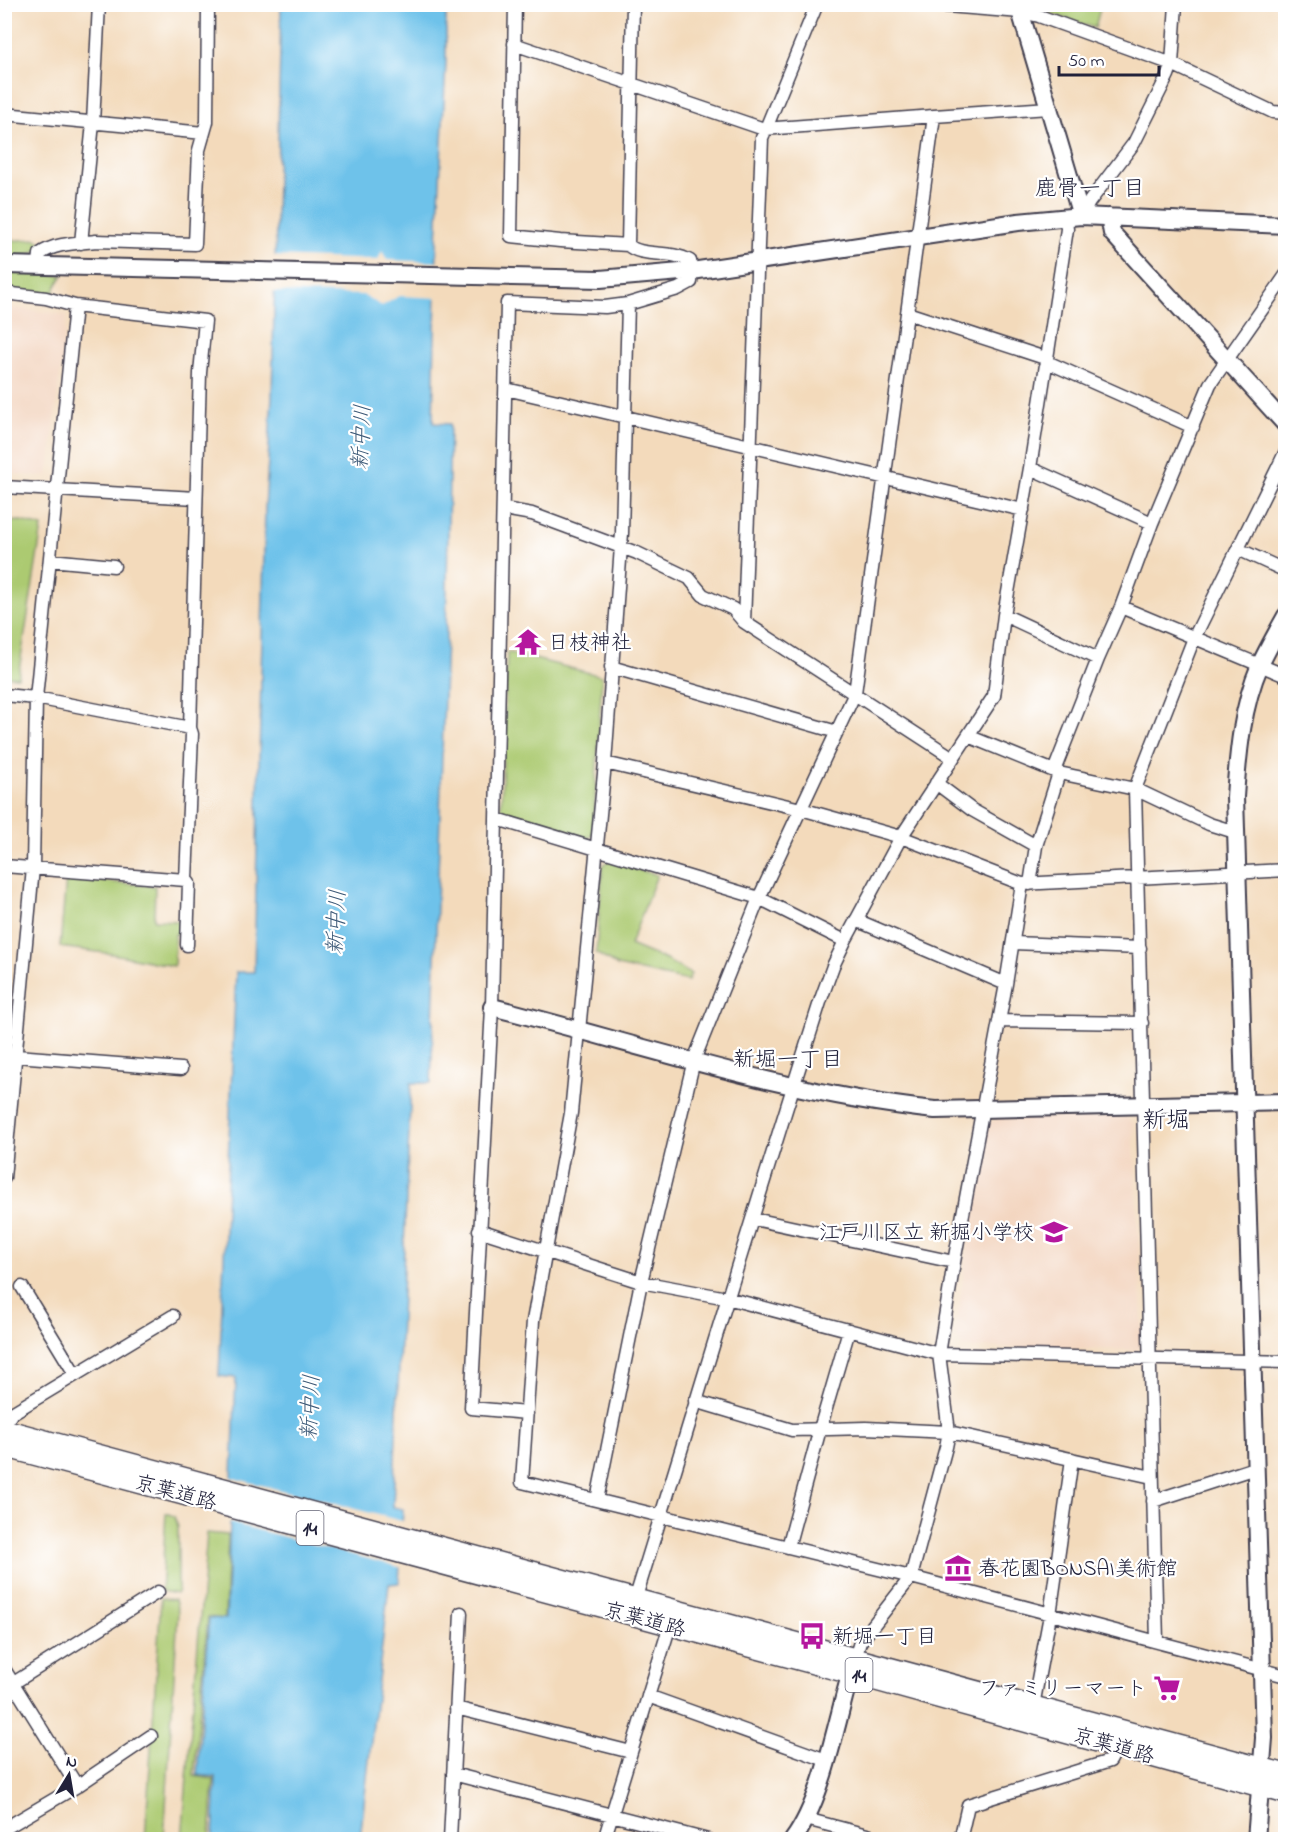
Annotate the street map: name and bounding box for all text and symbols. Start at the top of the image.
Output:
scale bar [1059,39,1160,77]
text: 50 m [1068,49,1105,75]
district label: 鹿骨一丁目 [1035,174,1145,206]
water label: 新中川 [345,403,381,471]
temple icon: 日枝神社 [513,627,543,657]
place label: 日枝神社 [548,629,632,659]
water label: 新中川 [320,888,356,956]
district label: 新堀一丁目 [733,1045,843,1077]
district label: 新堀 [1142,1104,1190,1139]
school or university icon: 江戸川区立 新掘小学校 [1039,1217,1069,1247]
place label: 江戸川区立 新掘小学校 [819,1219,1034,1249]
water label: 新中川 [294,1373,330,1441]
street label: 京葉道路 [131,1469,220,1519]
road number: 14 [296,1511,324,1545]
museum icon: 春花園BONSAI美術館 [943,1553,973,1583]
place label: 春花園BONSAI美術館 [978,1555,1177,1585]
street label: 京葉道路 [600,1596,689,1646]
bus stop icon: 新堀一丁目 [797,1621,827,1651]
place label: 新堀一丁目 [832,1623,937,1653]
road number: 14 [846,1658,872,1692]
supermarket icon: ファミリーマート [1152,1673,1182,1703]
place label: ファミリーマート [979,1675,1147,1705]
street label: 京葉道路 [1069,1721,1158,1773]
north arrow [39,1745,99,1805]
text: N [64,1749,79,1775]

